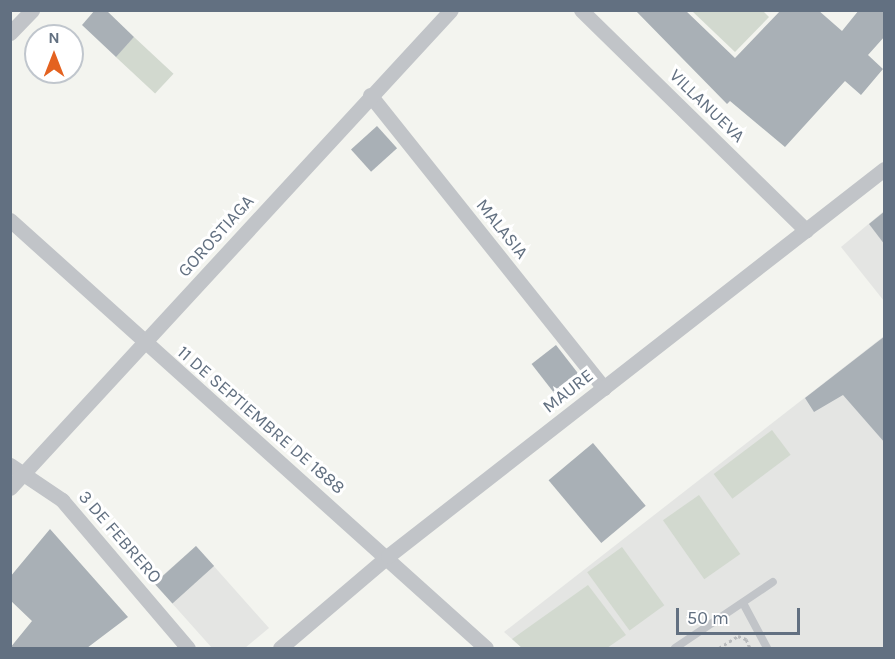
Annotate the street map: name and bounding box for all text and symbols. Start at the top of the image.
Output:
north arrow [24,24,84,84]
text: N [48,28,60,47]
street label: VILLANUEVA [665,65,749,147]
street label: GOROSTIAGA [173,190,259,282]
street label: MALASIA [471,195,533,263]
street label: 11 DE SEPTIEMBRE DE 1888 [173,341,349,499]
street label: MAURE [538,364,598,418]
street label: 3 DE FEBRERO [74,486,166,588]
scale bar [679,596,804,634]
text: 50 m [687,607,729,629]

